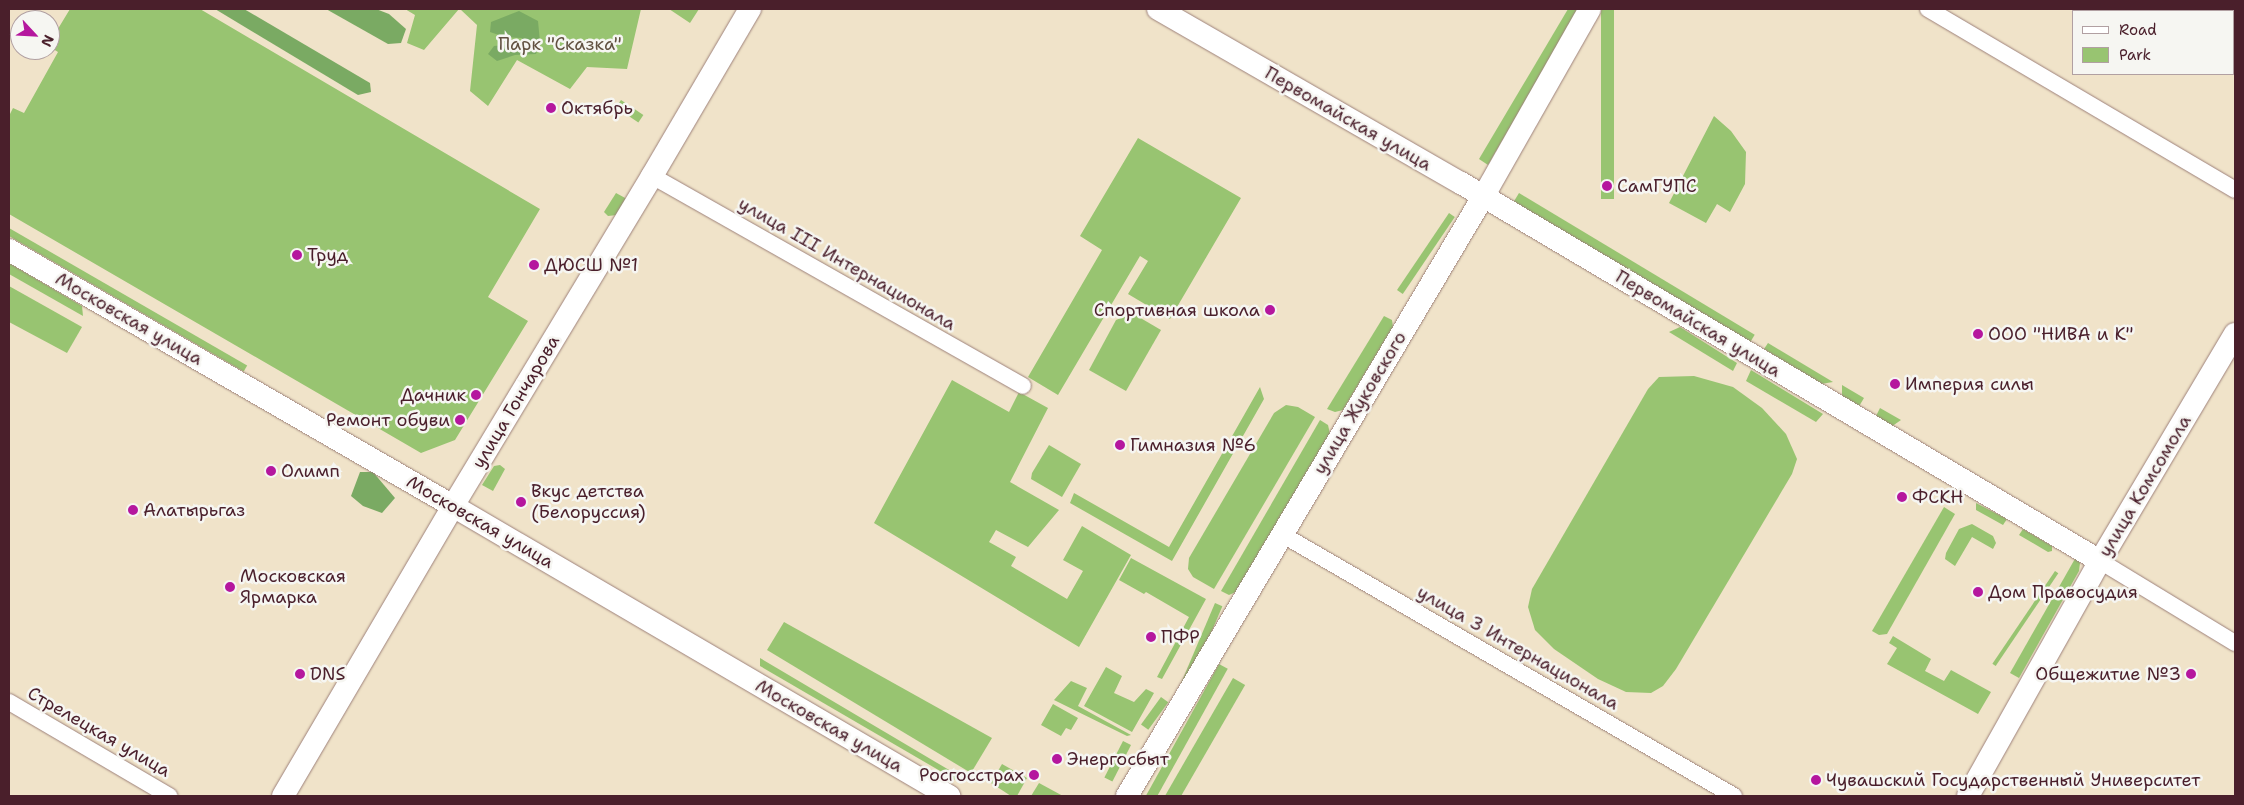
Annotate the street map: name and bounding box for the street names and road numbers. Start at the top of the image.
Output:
street label: Первомайская улица [1261,62,1435,176]
street label: улица III Интернационала [735,193,959,335]
street label: Первомайская улица [1611,266,1785,382]
street label: Московская улица [52,268,206,370]
street label: улица Жуковского [1309,328,1411,478]
street label: улица Гончарова [468,331,564,473]
street label: улица Комсомола [2094,411,2196,561]
street label: Московская улица [403,471,557,573]
street label: улица 3 Интернационала [1413,581,1623,715]
street label: Московская улица [752,675,906,777]
street label: Стрелецкая улица [24,682,174,782]

